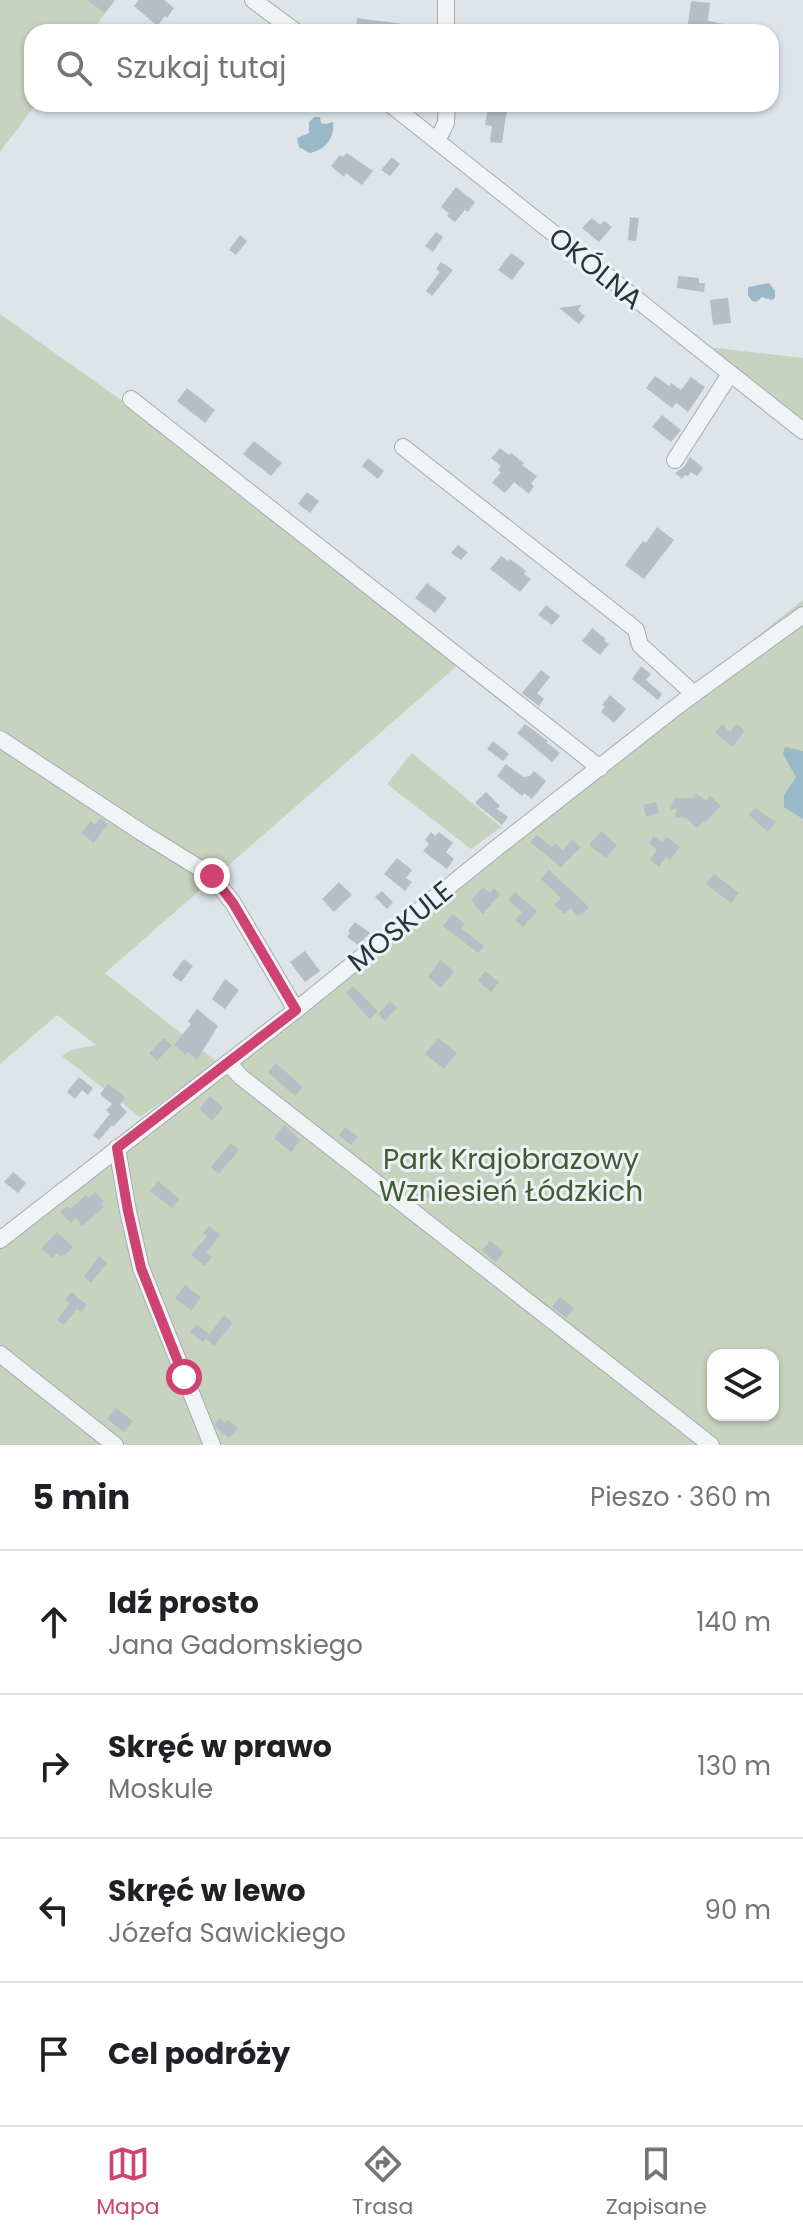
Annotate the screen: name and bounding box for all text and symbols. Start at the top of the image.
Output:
search box [24,24,779,112]
icon: search [52,46,96,90]
text: Szukaj tutaj [116,46,286,89]
street label: OKÓLNA [540,218,651,319]
route end [194,858,230,894]
street label: MOSKULE [340,872,461,981]
park label: Park Krajobrazowy Wzniesień Łódzkich [379,1140,643,1211]
map controls [707,1349,779,1421]
button: layers [707,1349,779,1421]
route start [166,1359,202,1395]
text: 5 min [32,1473,130,1521]
text: Pieszo · 360 m [590,1479,771,1515]
text: Idź prosto [108,1581,259,1624]
icon: ahead [32,1600,76,1644]
text: 140 m [696,1604,771,1640]
text: Jana Gadomskiego [108,1627,363,1663]
text: Skręć w prawo [108,1725,332,1768]
icon: right [32,1744,76,1788]
text: 130 m [697,1748,771,1784]
text: Moskule [108,1771,213,1807]
text: Skręć w lewo [108,1869,306,1912]
icon: left [32,1888,76,1932]
text: 90 m [705,1892,771,1928]
text: Józefa Sawickiego [108,1915,346,1951]
icon: arrive [32,2032,76,2076]
text: Cel podróży [108,2032,290,2075]
tab: Mapa [96,2142,160,2223]
tab: Trasa [352,2142,413,2223]
tab: Zapisane [606,2142,707,2223]

